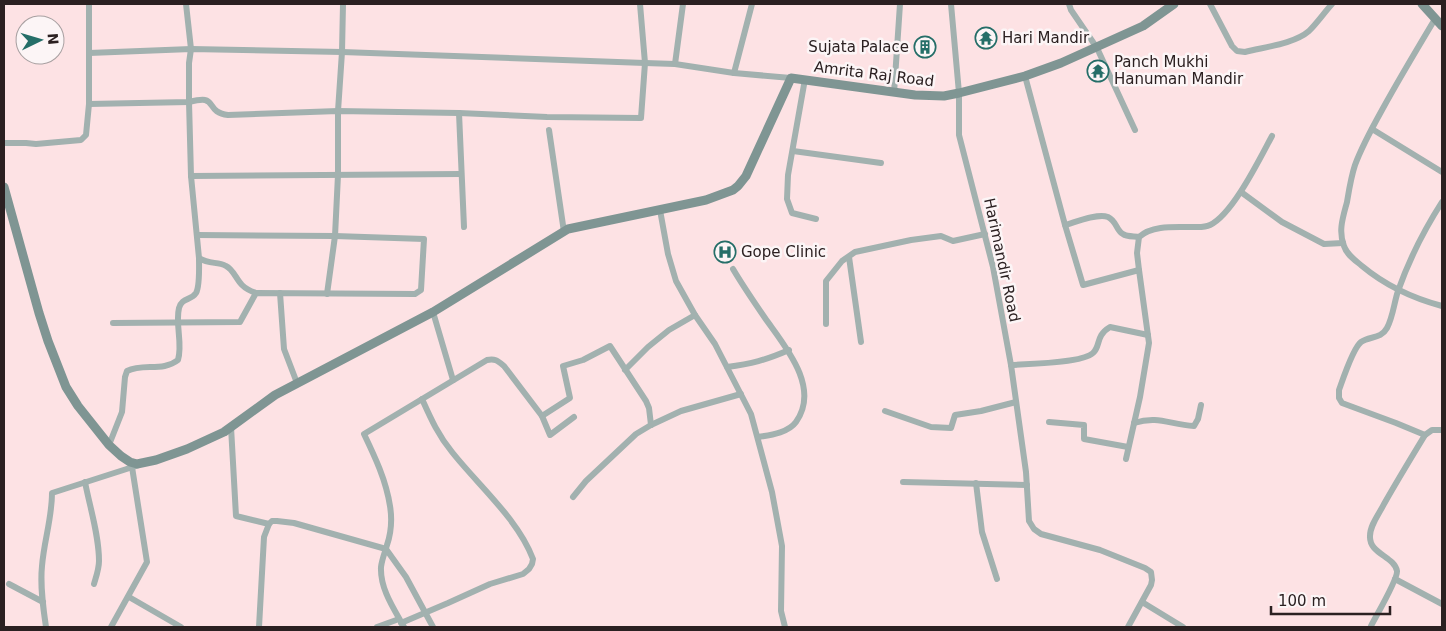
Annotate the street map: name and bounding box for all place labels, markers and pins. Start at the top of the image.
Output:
temple icon: Hari Mandir [974,26,998,50]
place label: Hari Mandir [1002,29,1090,47]
building icon: Sujata Palace [913,35,937,59]
place label: Sujata Palace [808,38,909,56]
place label: Panch Mukhi Hanuman Mandir [1114,53,1244,88]
temple icon: Panch Mukhi Hanuman Mandir [1086,59,1110,83]
hospital icon: Gope Clinic [713,240,737,264]
place label: Gope Clinic [741,243,826,261]

